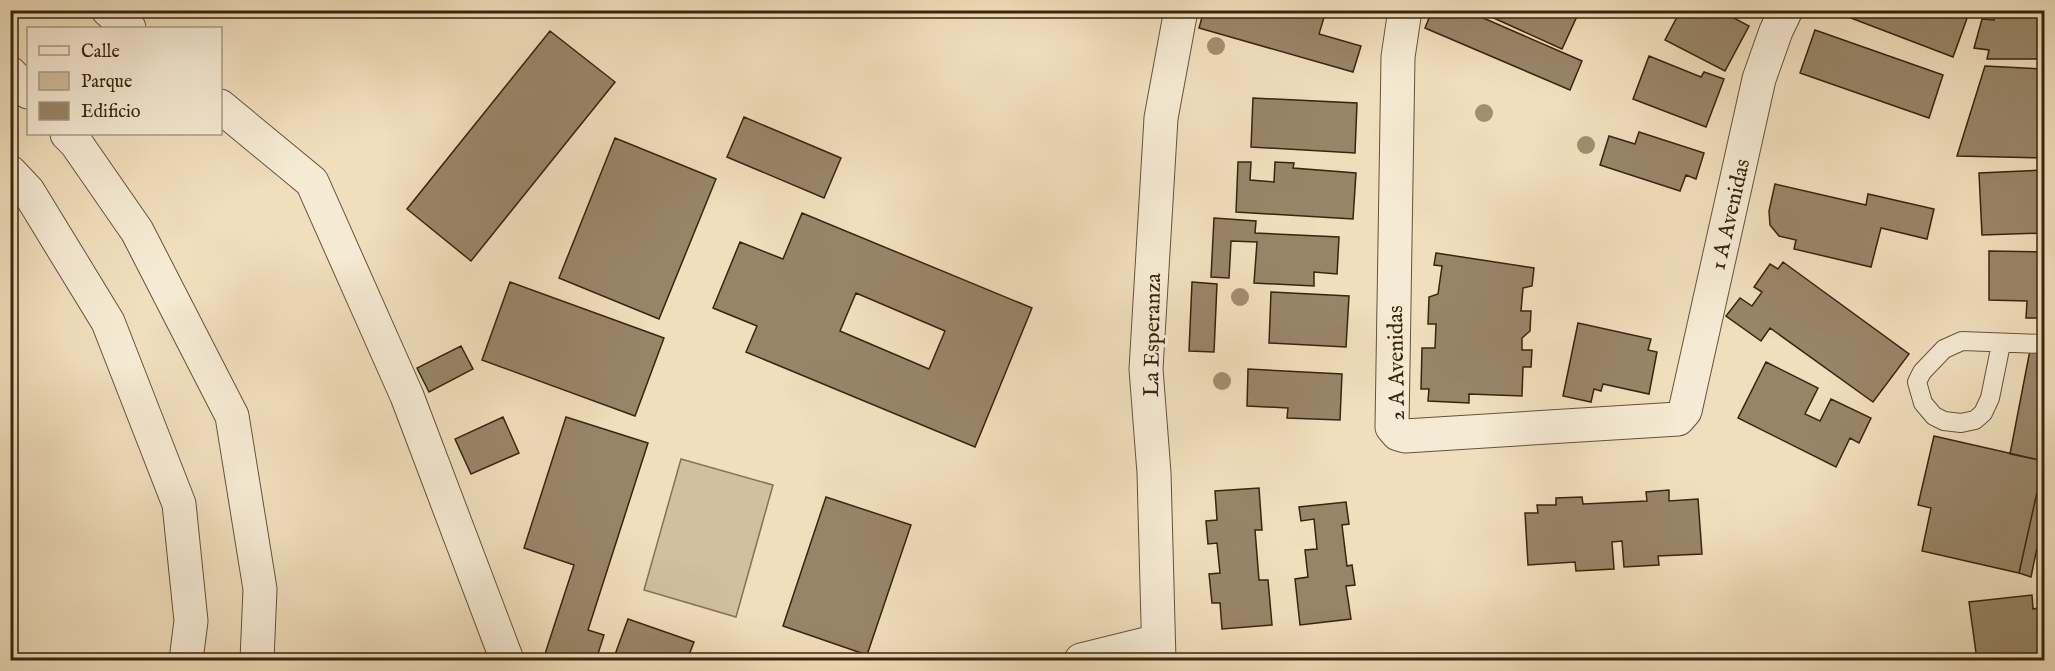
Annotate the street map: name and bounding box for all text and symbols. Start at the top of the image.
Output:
legend [27,27,222,135]
text: Calle [81,41,120,64]
text: Parque [81,71,132,94]
text: Edificio [81,101,141,124]
street label: 1 A Avenidas [1705,156,1757,273]
street label: La Esperanza [1138,272,1168,397]
street label: 2 A Avenidas [1382,305,1412,421]

